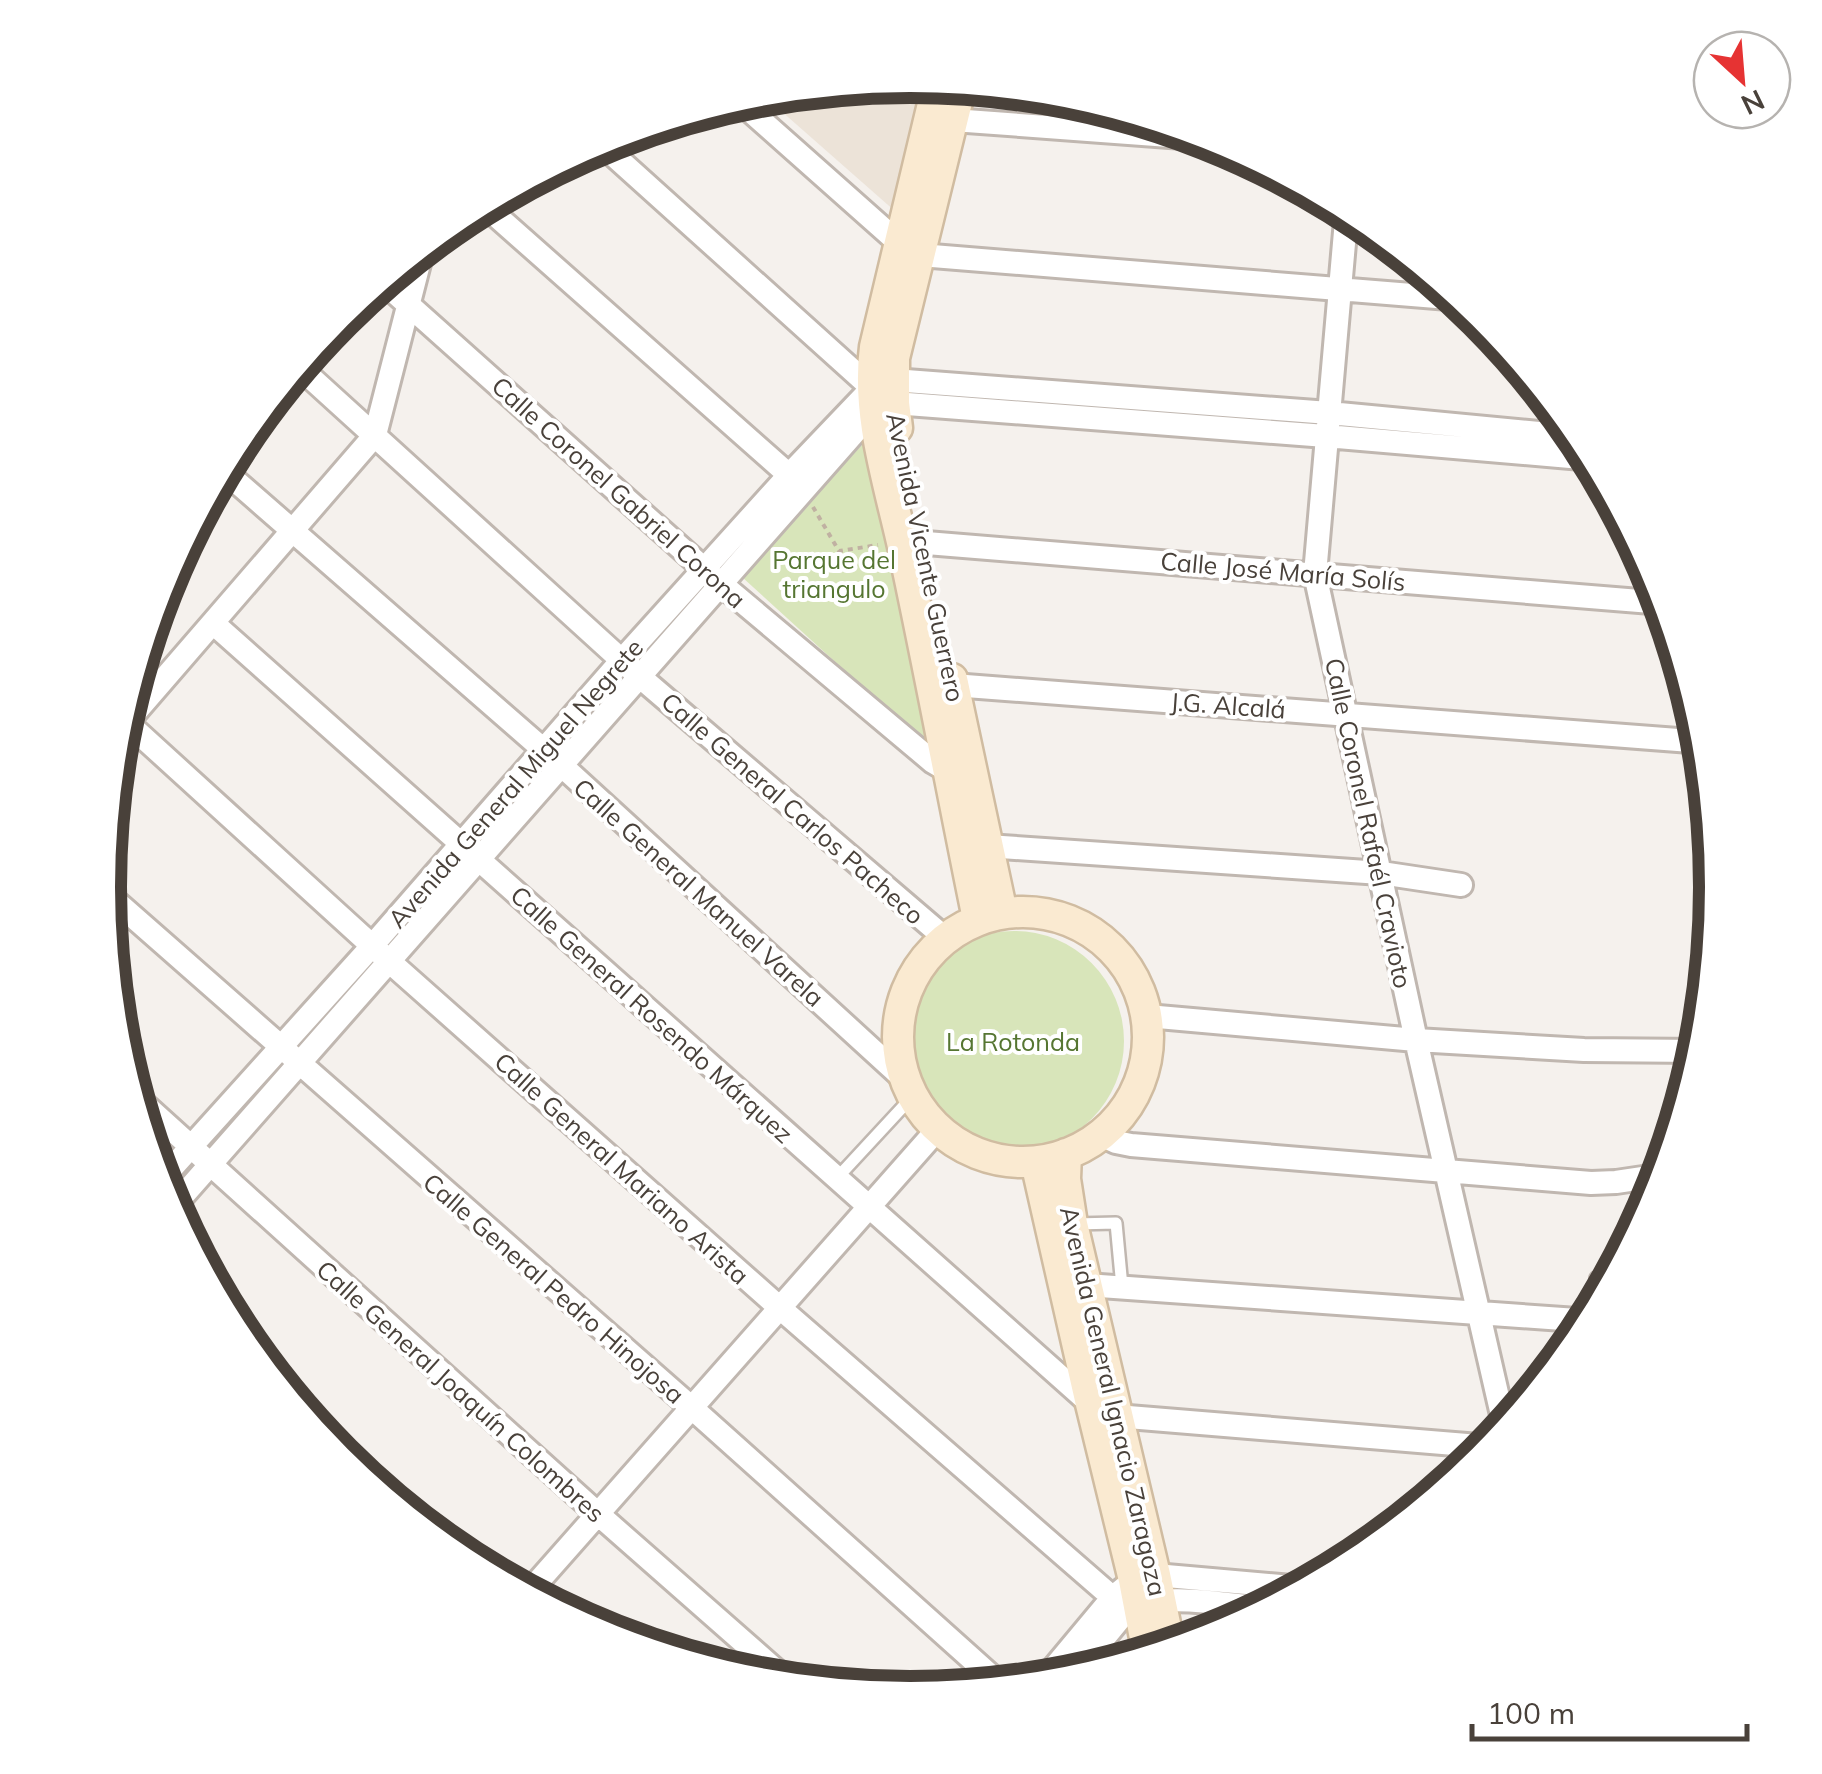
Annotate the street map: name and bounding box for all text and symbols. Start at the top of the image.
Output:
north arrow [1692,30,1792,130]
text: N [1736,83,1770,123]
street label: Calle Coronel Gabriel Corona [486,370,752,614]
street label: Avenida Vicente Guerrero [880,409,972,705]
park label: Parque del triangulo [772,544,896,604]
street label: Calle José María Solís [1159,545,1407,597]
street label: Avenida General Miguel Negrete [381,632,649,934]
street label: Calle Coronel Rafaél Cravioto [1319,655,1419,991]
street label: Calle General Carlos Pacheco [655,685,931,931]
street label: J.G. Alcalá [1169,686,1287,724]
street label: Calle General Manuel Varela [567,771,831,1013]
street label: Calle General Rosendo Márquez [504,879,800,1149]
park label: La Rotonda [946,1026,1080,1057]
street label: Calle General Mariano Arista [488,1046,756,1290]
street label: Calle General Pedro Hinojosa [417,1166,691,1410]
street label: Avenida General Ignacio Zaragoza [1054,1203,1174,1599]
street label: Calle General Joaquín Colombres [311,1253,611,1529]
scale bar [1472,1679,1747,1741]
text: 100 m [1487,1694,1575,1732]

